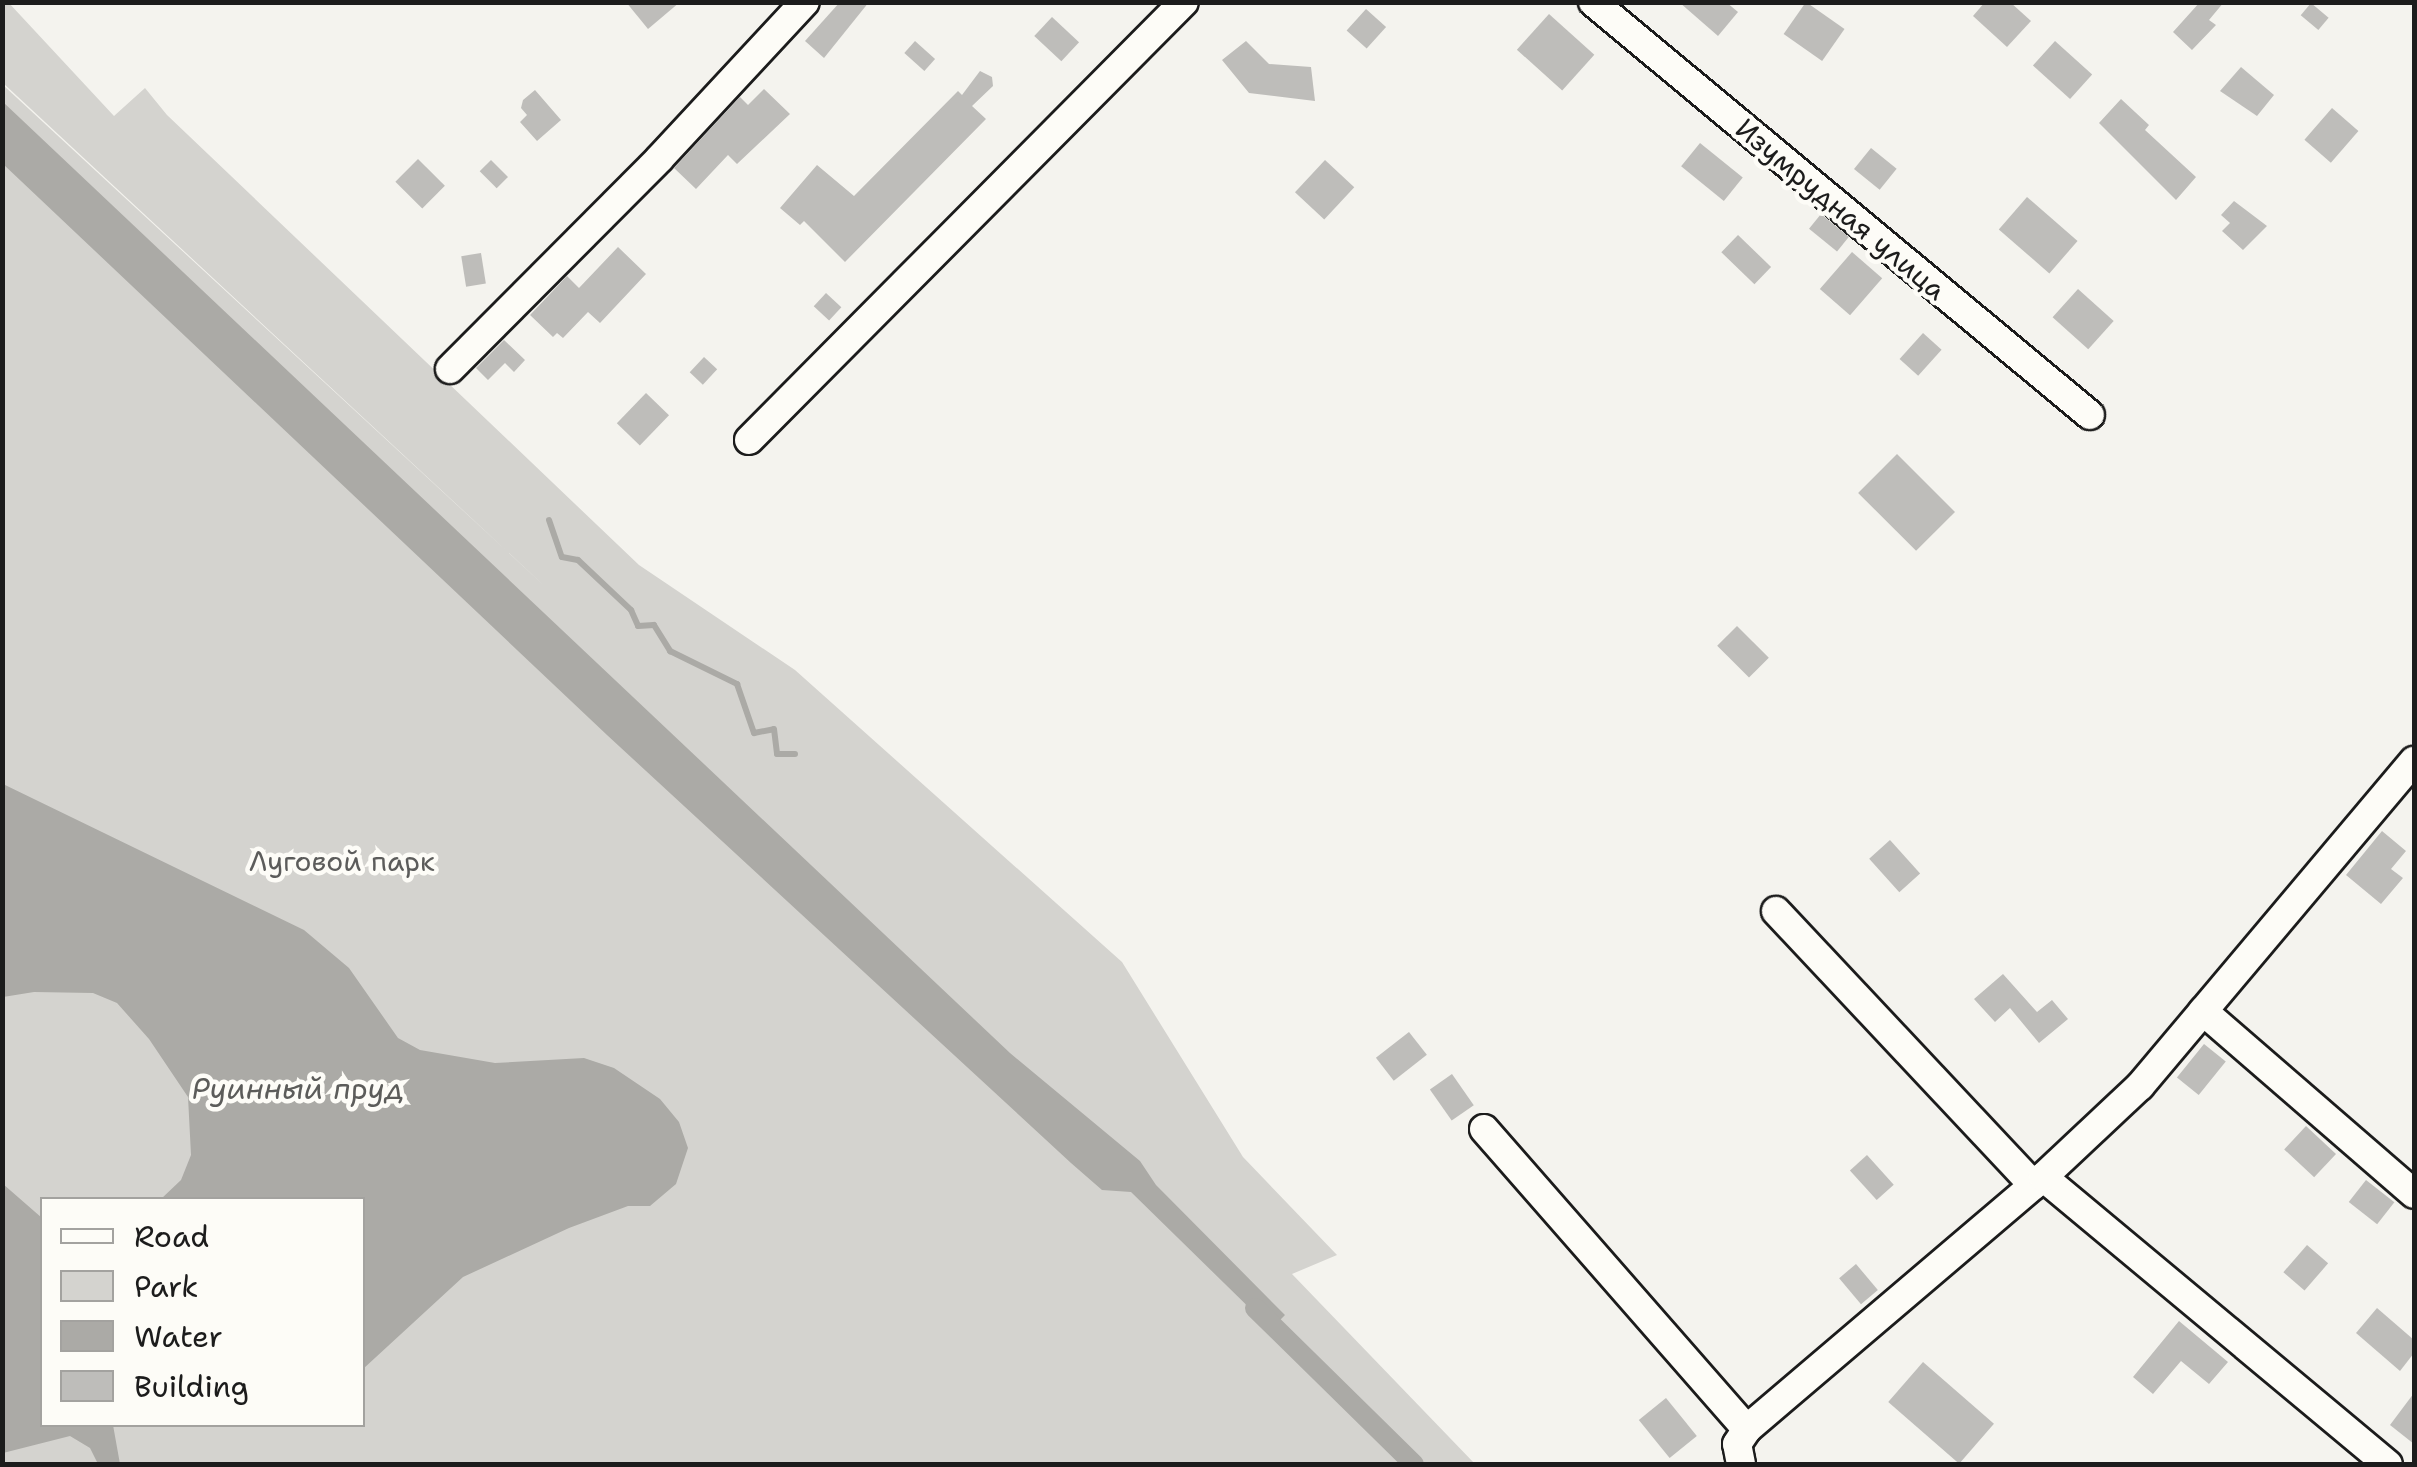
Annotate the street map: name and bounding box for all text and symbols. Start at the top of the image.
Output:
street label: Изумрудная улица [1729,111,1953,307]
park label: Луговой парк [249,844,435,878]
water label: Руинный пруд [192,1071,404,1107]
legend [40,1197,365,1427]
text: Road [134,1216,209,1257]
text: Park [134,1266,198,1307]
text: Water [134,1316,223,1357]
text: Building [134,1366,249,1407]

